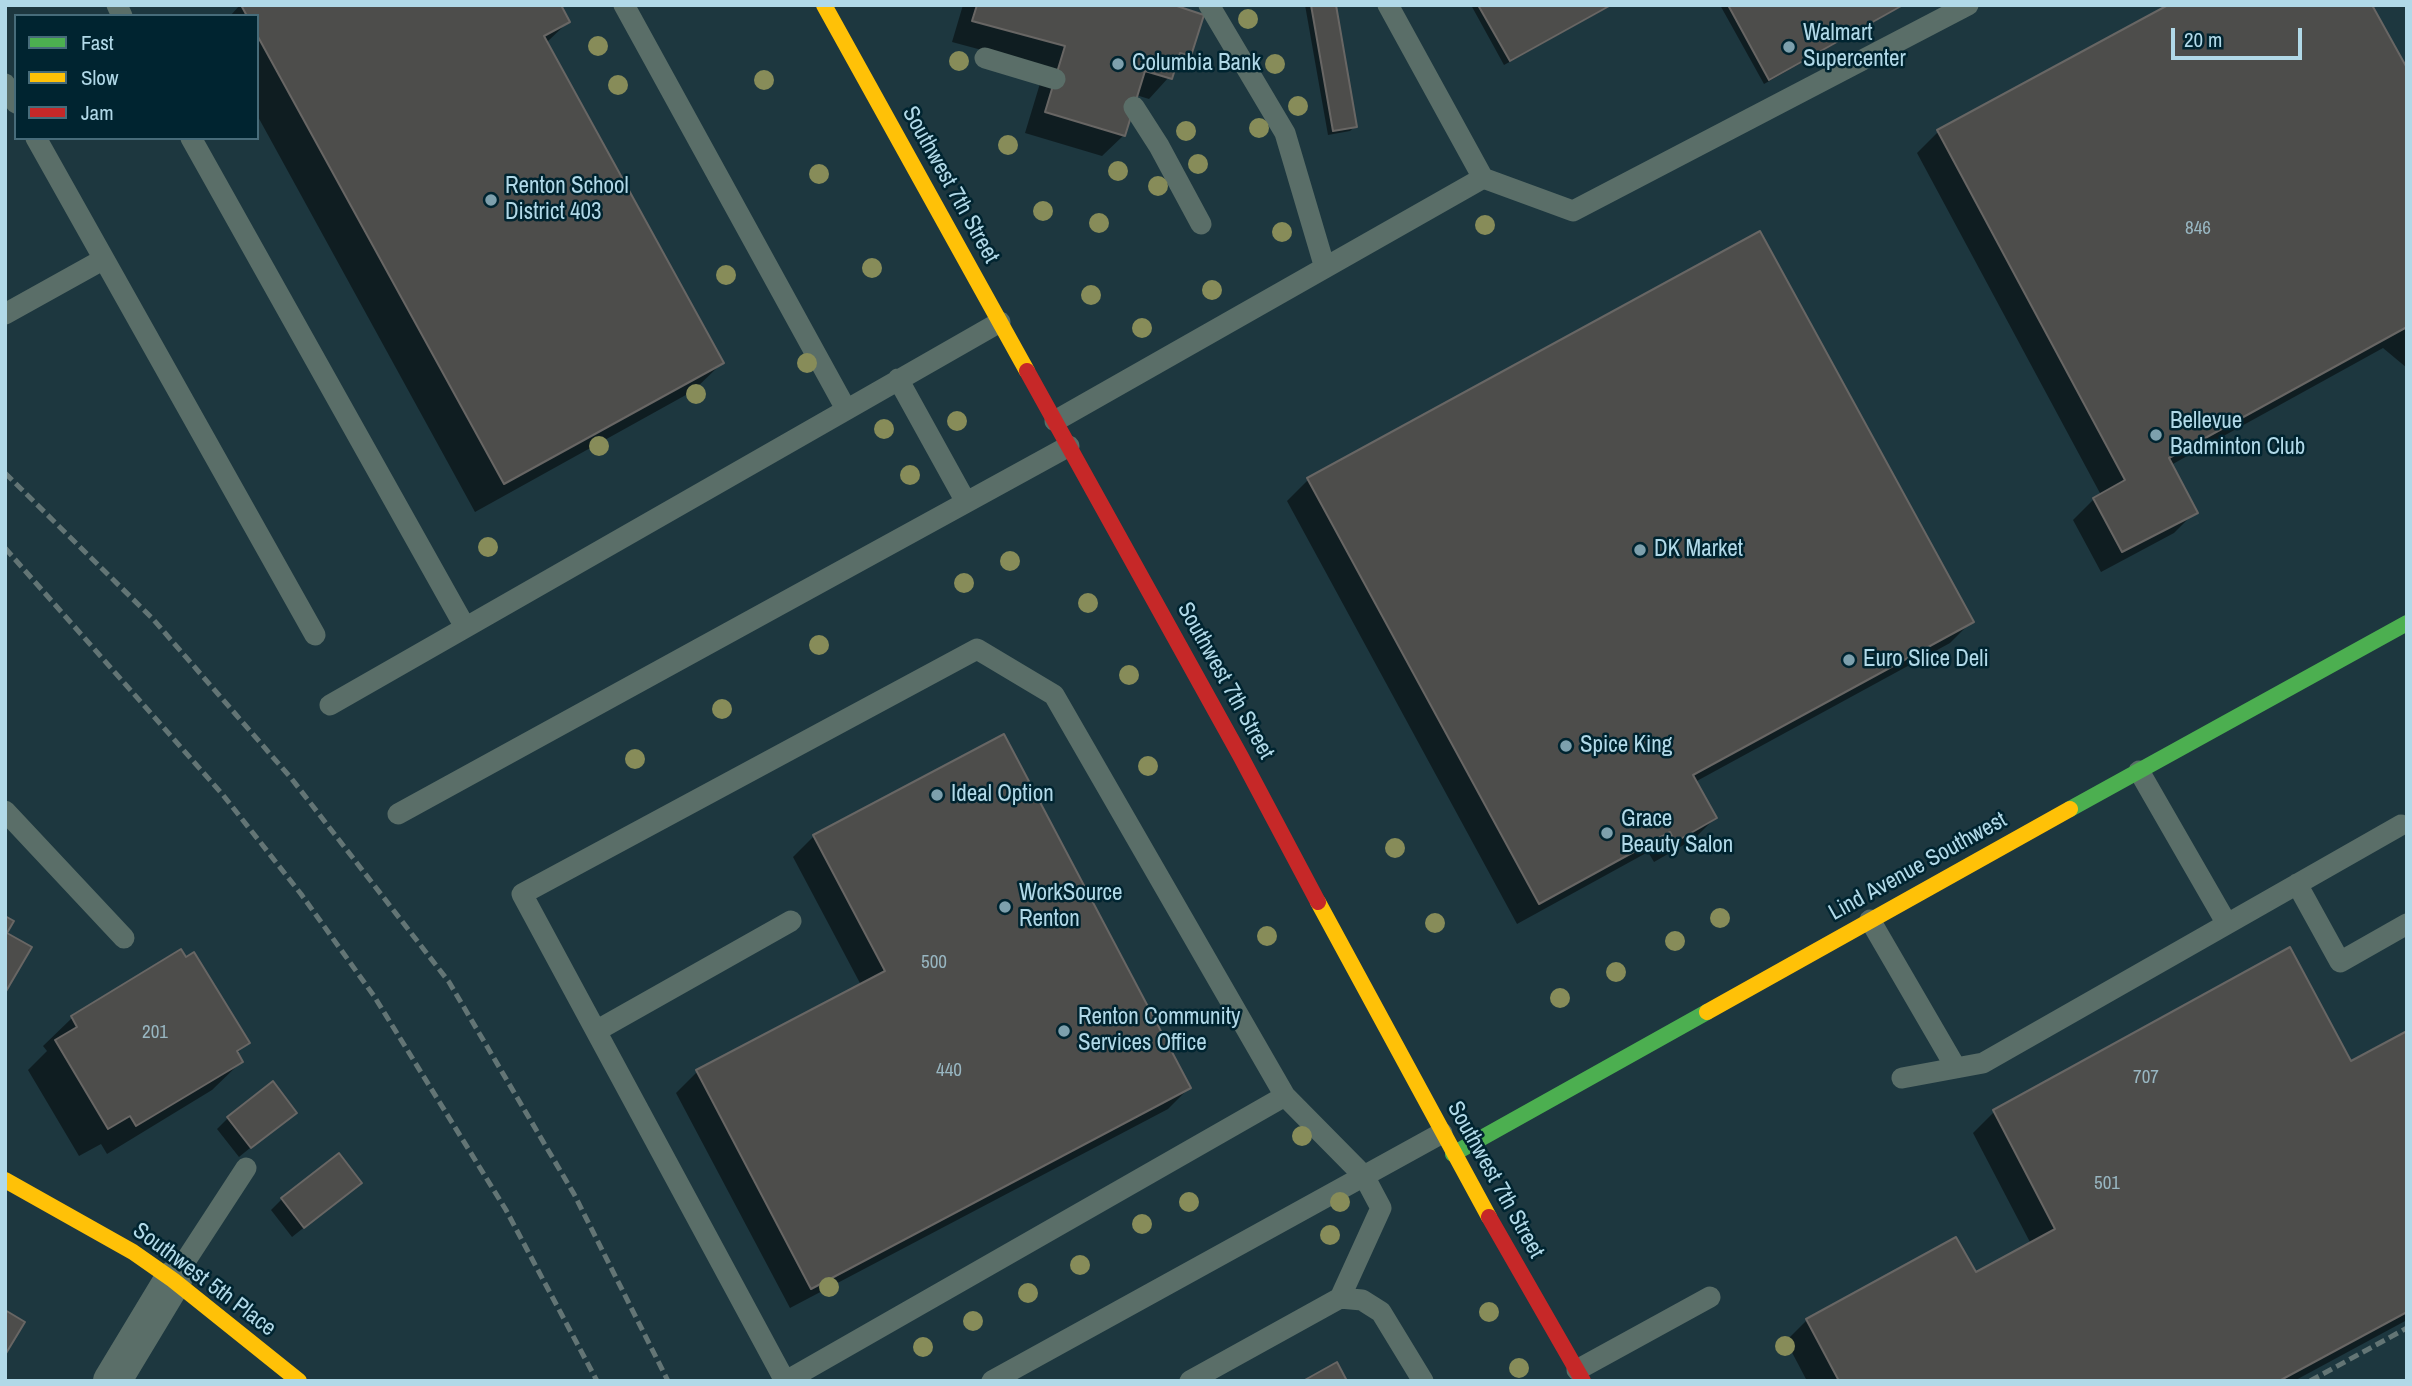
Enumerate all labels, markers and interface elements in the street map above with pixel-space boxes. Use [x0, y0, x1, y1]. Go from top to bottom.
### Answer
legend [14, 14, 259, 140]
scale bar [2174, 14, 2305, 58]
place label: Walmart Supercenter [1803, 20, 1906, 74]
text: 20 m [2184, 25, 2222, 54]
text: Fast [81, 28, 114, 57]
marker: Walmart Supercenter [1781, 39, 1797, 55]
place label: Columbia Bank [1132, 50, 1261, 78]
marker: Columbia Bank [1110, 56, 1126, 72]
text: Slow [81, 63, 118, 92]
text: Jam [81, 98, 114, 127]
street label: Southwest 7th Street [895, 102, 1005, 268]
place label: Renton School District 403 [505, 173, 629, 227]
marker: Renton School District 403 [483, 192, 499, 208]
house number: 846 [2185, 218, 2211, 240]
place label: Bellevue Badminton Club [2170, 408, 2305, 462]
marker: Bellevue Badminton Club [2148, 427, 2164, 443]
place label: DK Market [1654, 536, 1743, 564]
marker: DK Market [1632, 542, 1648, 558]
street label: Southwest 7th Street [1170, 598, 1280, 764]
place label: Euro Slice Deli [1863, 646, 1989, 674]
marker: Euro Slice Deli [1841, 652, 1857, 668]
place label: Spice King [1580, 732, 1672, 760]
marker: Spice King [1558, 738, 1574, 754]
place label: Ideal Option [951, 781, 1054, 809]
marker: Ideal Option [929, 787, 945, 803]
place label: Grace Beauty Salon [1621, 806, 1733, 860]
street label: Lind Avenue Southwest [1824, 807, 2012, 927]
marker: Grace Beauty Salon [1599, 825, 1615, 841]
place label: WorkSource Renton [1019, 880, 1122, 934]
marker: WorkSource Renton [997, 899, 1013, 915]
house number: 500 [921, 952, 947, 974]
place label: Renton Community Services Office [1078, 1004, 1240, 1058]
house number: 201 [142, 1022, 168, 1044]
marker: Renton Community Services Office [1056, 1023, 1072, 1039]
house number: 440 [936, 1060, 962, 1082]
house number: 707 [2133, 1067, 2159, 1089]
street label: Southwest 7th Street [1440, 1097, 1550, 1263]
house number: 501 [2094, 1173, 2120, 1195]
street label: Southwest 5th Place [127, 1217, 281, 1343]

